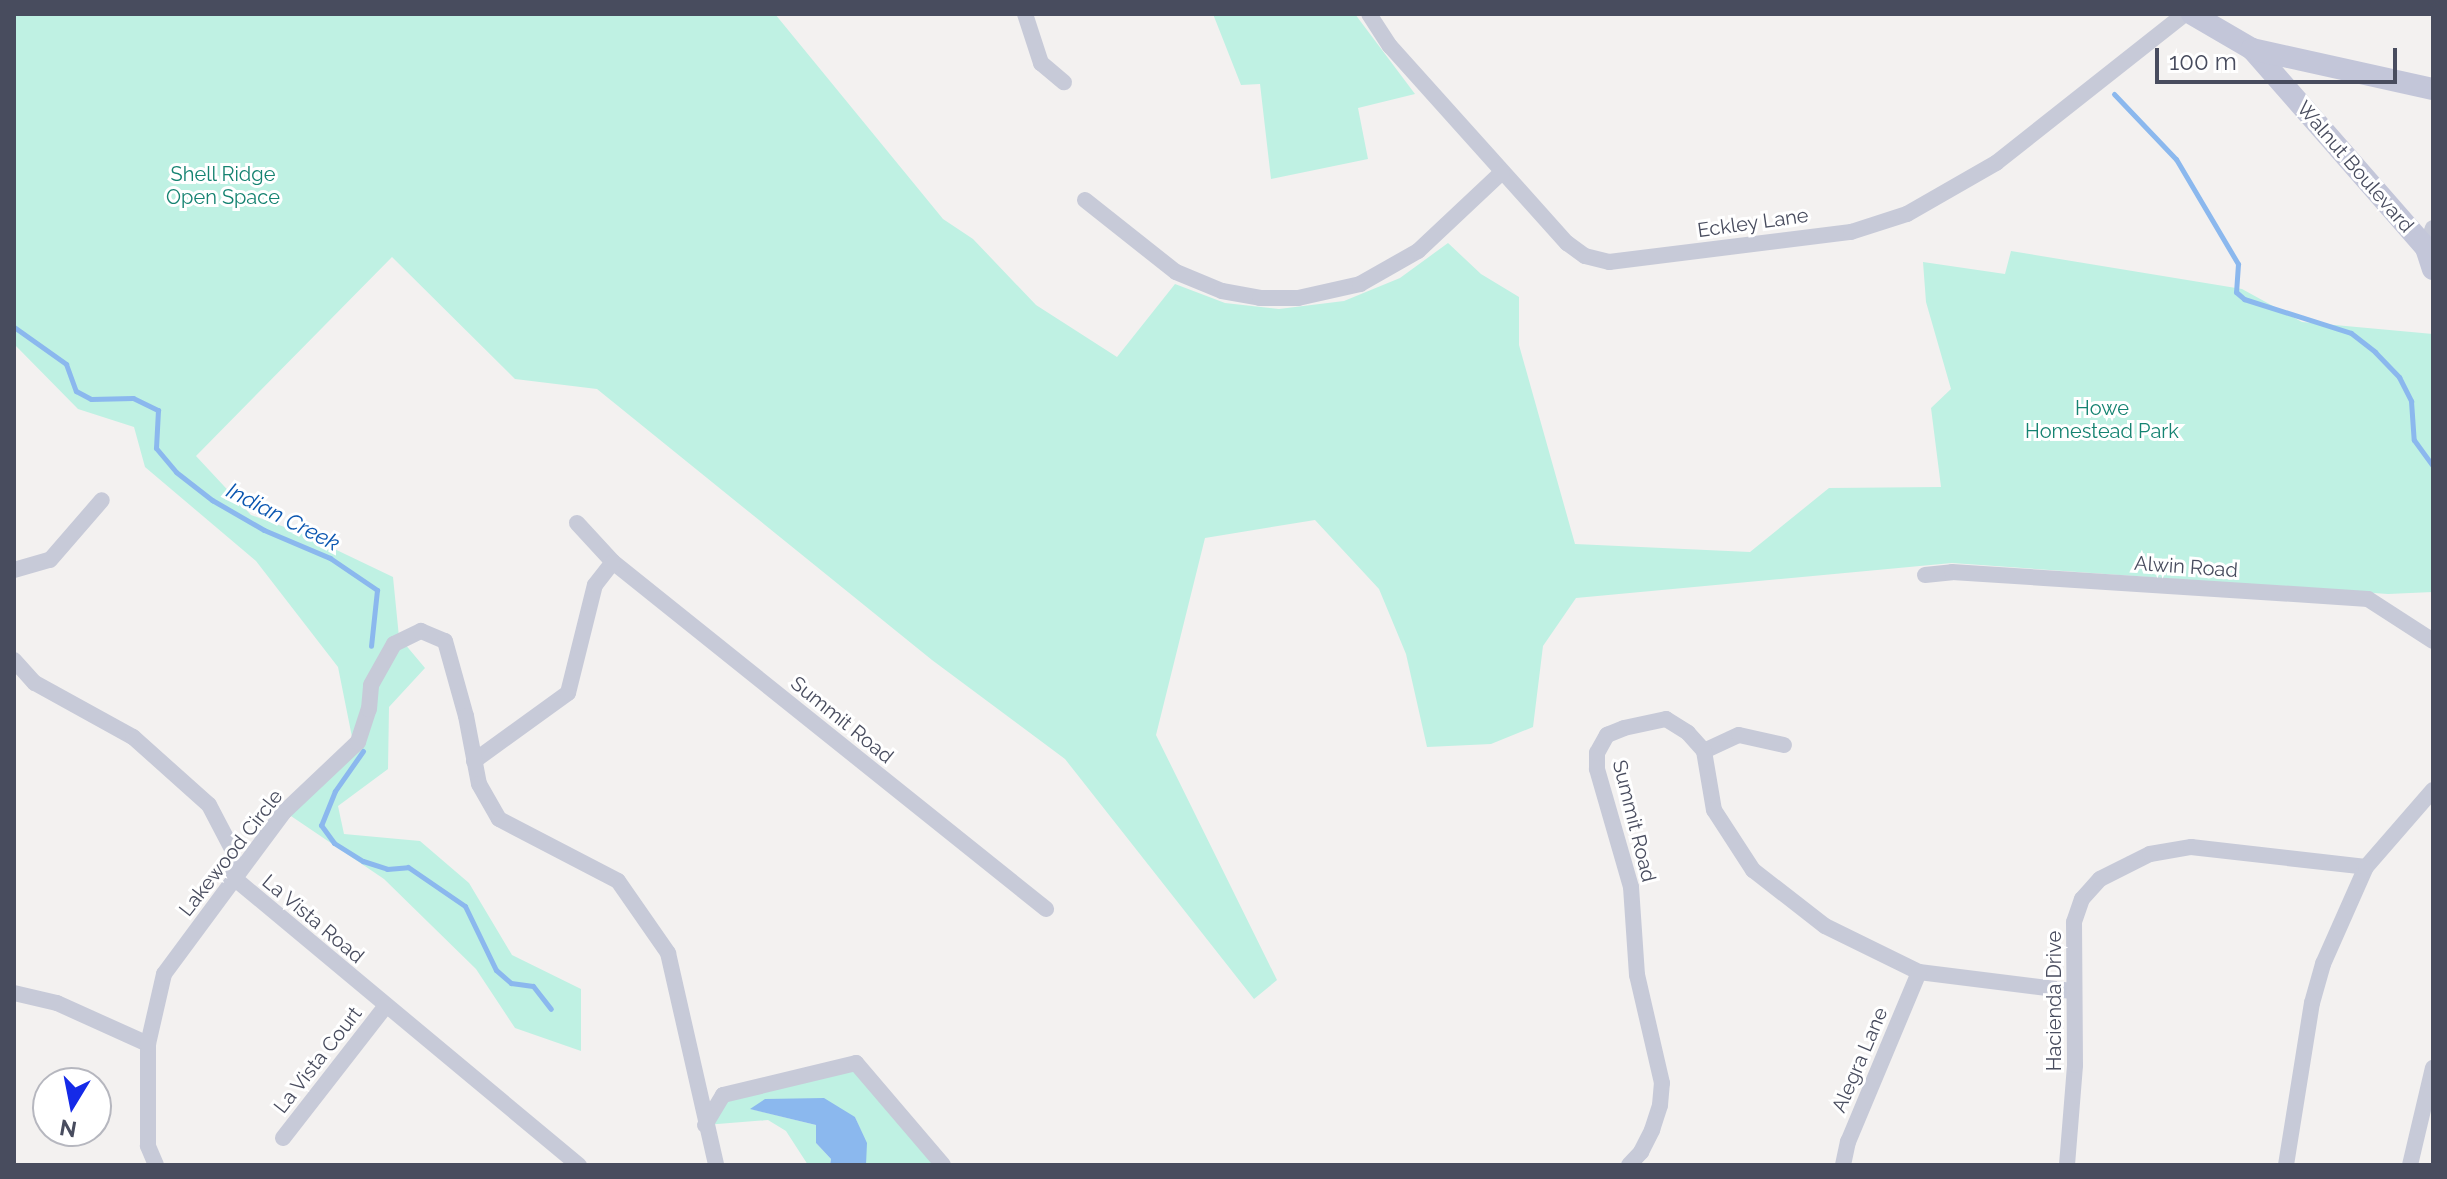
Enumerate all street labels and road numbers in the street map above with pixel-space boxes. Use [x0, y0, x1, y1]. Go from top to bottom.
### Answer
street label: Walnut Boulevard [2291, 96, 2419, 238]
street label: Eckley Lane [1696, 203, 1810, 243]
street label: Alwin Road [2133, 551, 2239, 583]
street label: Summit Road [786, 671, 898, 769]
street label: Summit Road [1607, 757, 1661, 885]
street label: Lakewood Circle [174, 785, 288, 921]
street label: La Vista Road [257, 869, 369, 969]
street label: Hacienda Drive [2042, 931, 2066, 1071]
street label: La Vista Court [269, 1002, 367, 1118]
street label: Alegra Lane [1827, 1004, 1893, 1116]

